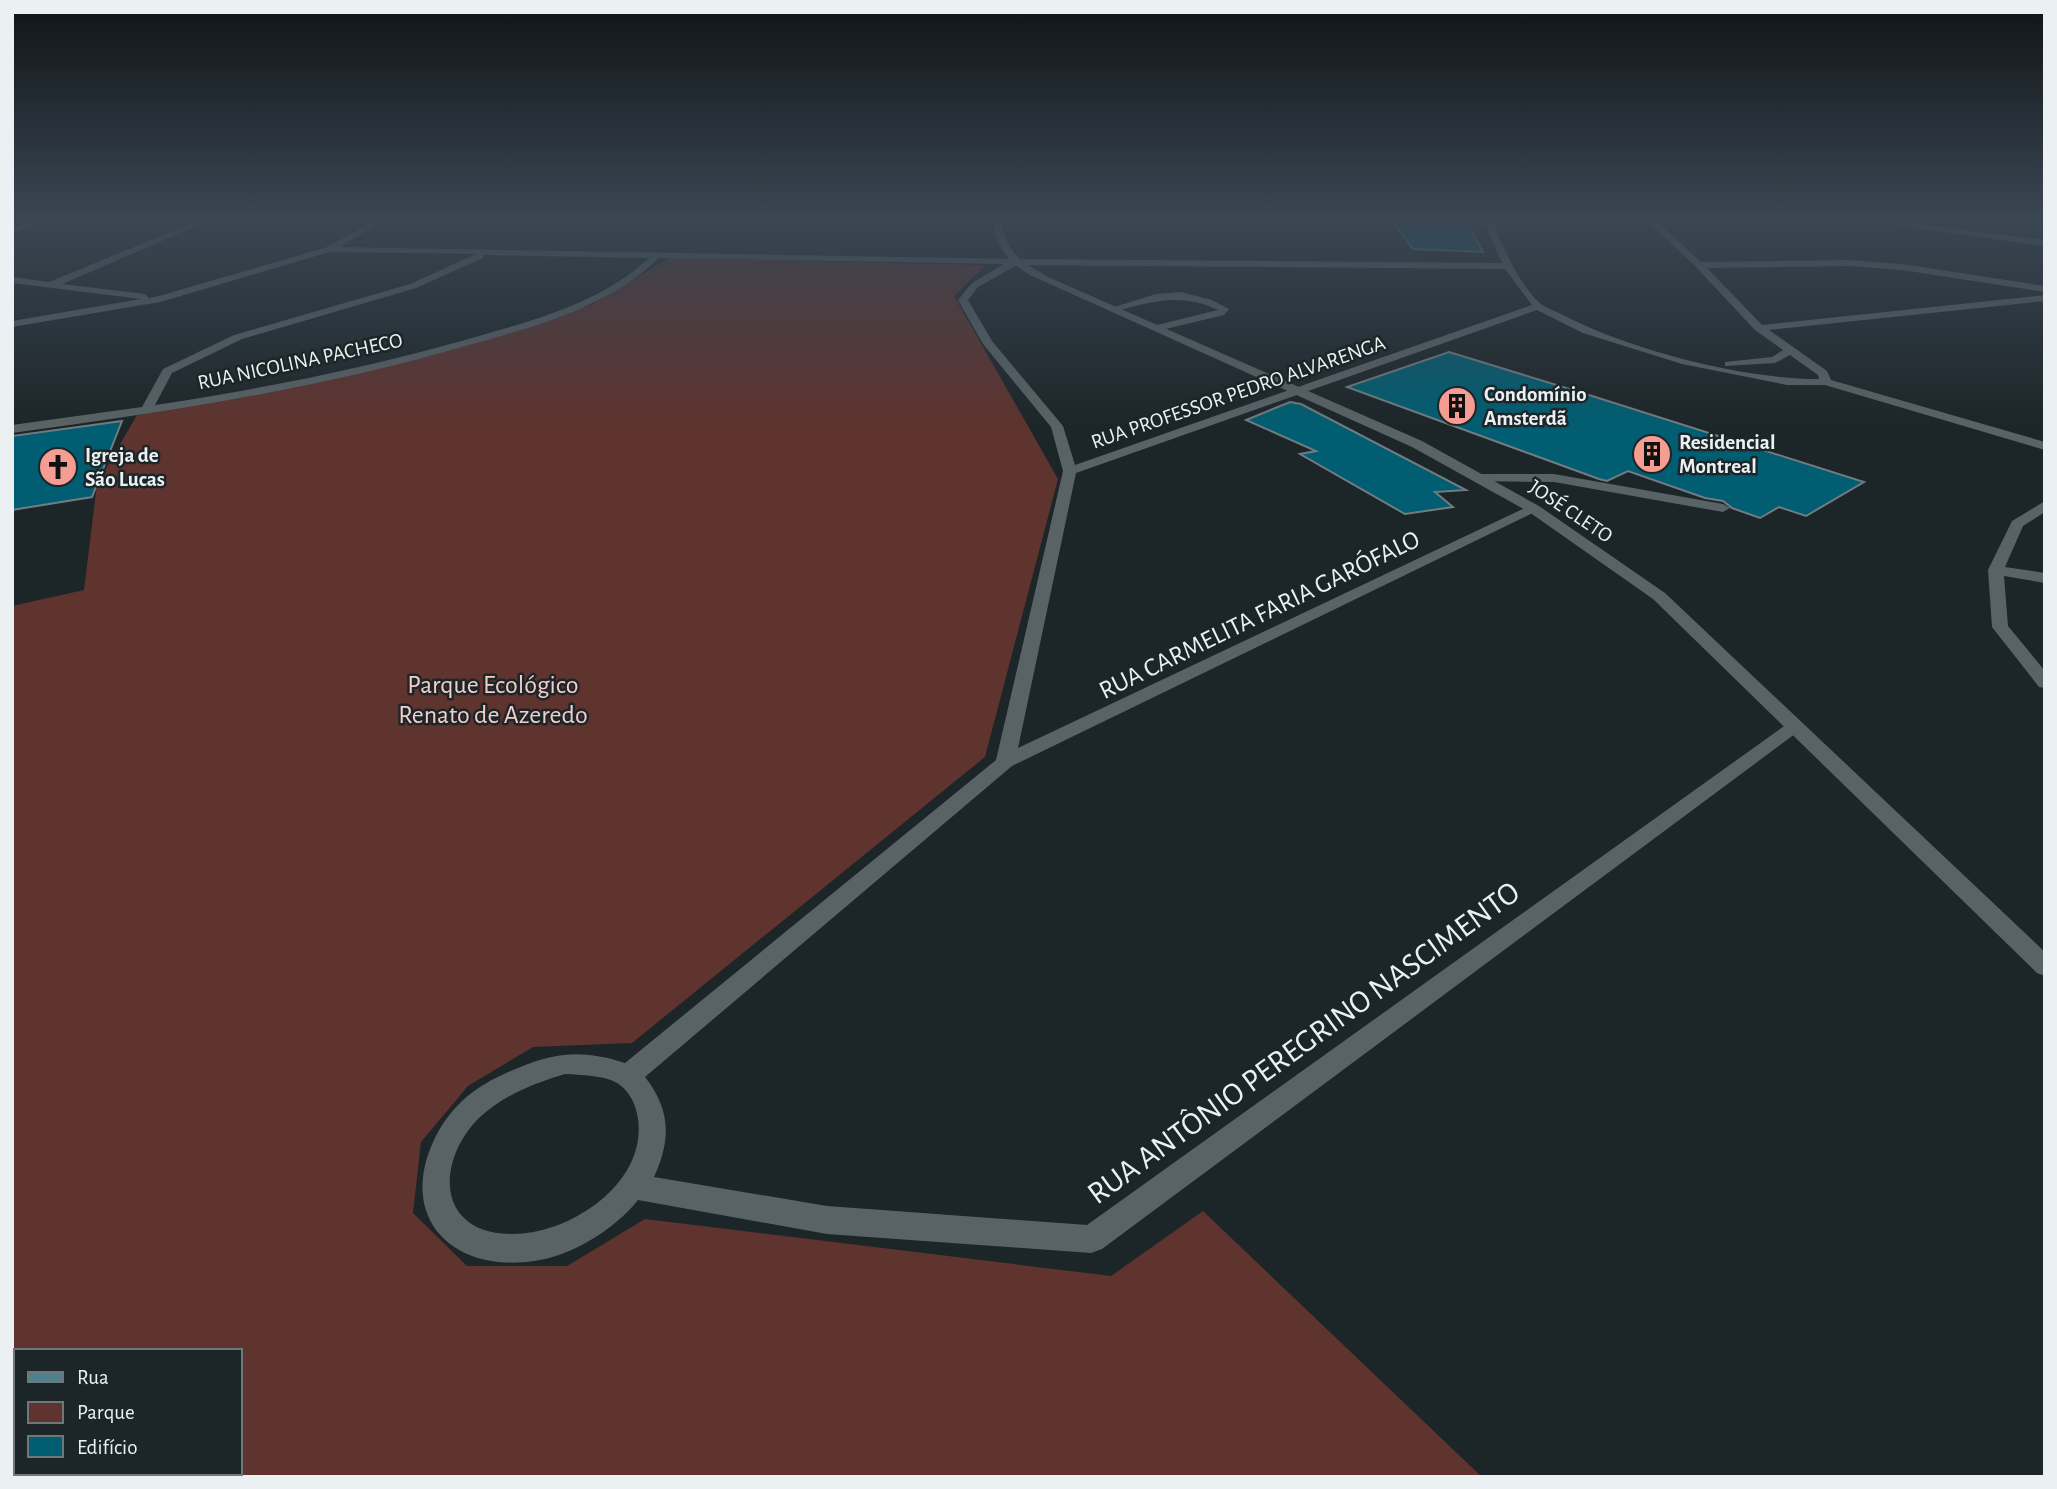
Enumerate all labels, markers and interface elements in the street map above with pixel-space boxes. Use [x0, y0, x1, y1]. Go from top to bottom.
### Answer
street label: RUA NICOLINA PACHECO [196, 330, 404, 393]
street label: RUA PROFESSOR PEDRO ALVARENGA [1088, 332, 1388, 453]
place label: Condomínio Amsterdã [1484, 384, 1587, 429]
building icon: Condomínio Amsterdã [1436, 385, 1478, 427]
place label: Residencial Montreal [1679, 432, 1775, 477]
building icon: Residencial Montreal [1631, 433, 1673, 475]
place label: Igreja de São Lucas [85, 445, 165, 490]
church icon: Igreja de São Lucas [37, 446, 79, 488]
street label: JOSÉ CLETO [1525, 474, 1617, 547]
street label: RUA CARMELITA FARIA GARÓFALO [1094, 524, 1424, 704]
park label: Parque Ecológico Renato de Azeredo [398, 672, 588, 728]
street label: RUA ANTÔNIO PEREGRINO NASCIMENTO [1081, 874, 1525, 1210]
legend [14, 1349, 242, 1475]
text: Rua [77, 1367, 109, 1388]
text: Parque [77, 1402, 135, 1423]
text: Edifício [77, 1437, 137, 1458]

